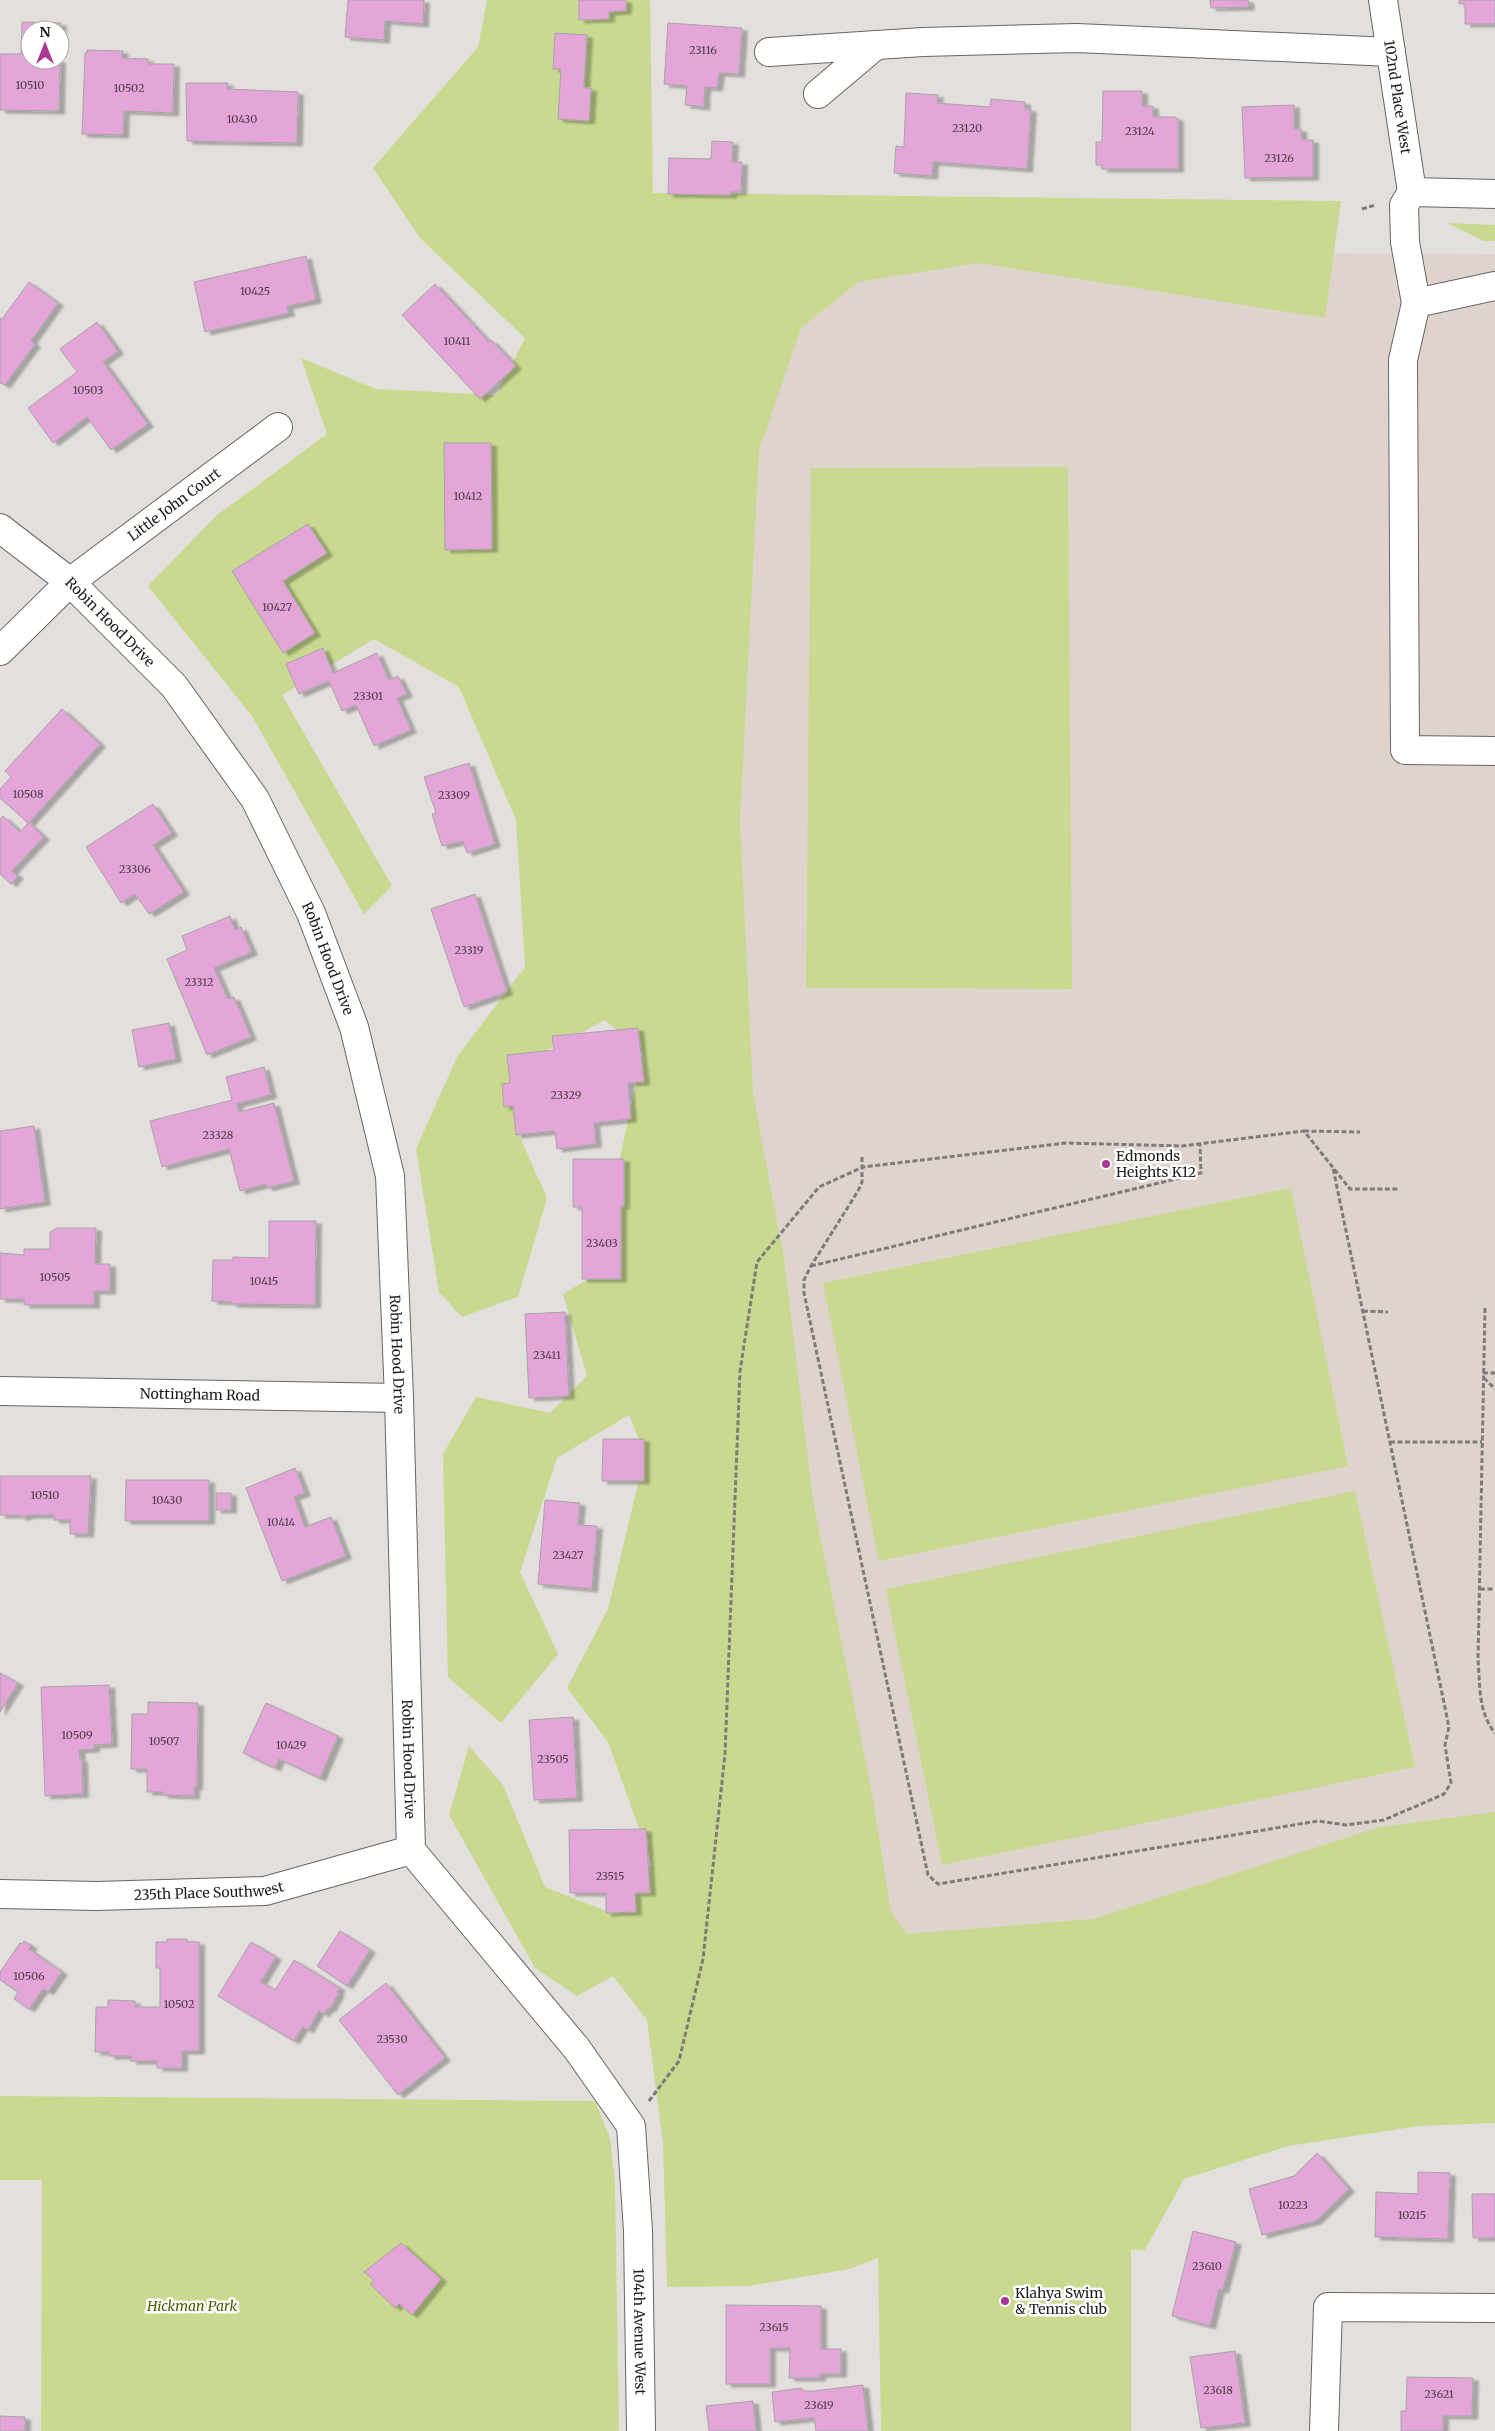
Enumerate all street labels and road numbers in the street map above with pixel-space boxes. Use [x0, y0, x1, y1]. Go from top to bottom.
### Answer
street label: 102nd Place West [1380, 39, 1415, 156]
street label: Little John Court [124, 464, 224, 545]
street label: Robin Hood Drive [61, 573, 159, 671]
street label: Robin Hood Drive [298, 899, 358, 1017]
street label: Robin Hood Drive [386, 1294, 408, 1414]
street label: Nottingham Road [140, 1384, 261, 1405]
street label: Robin Hood Drive [398, 1699, 419, 1819]
street label: 235th Place Southwest [134, 1877, 286, 1904]
street label: 104th Avenue West [630, 2268, 649, 2396]

